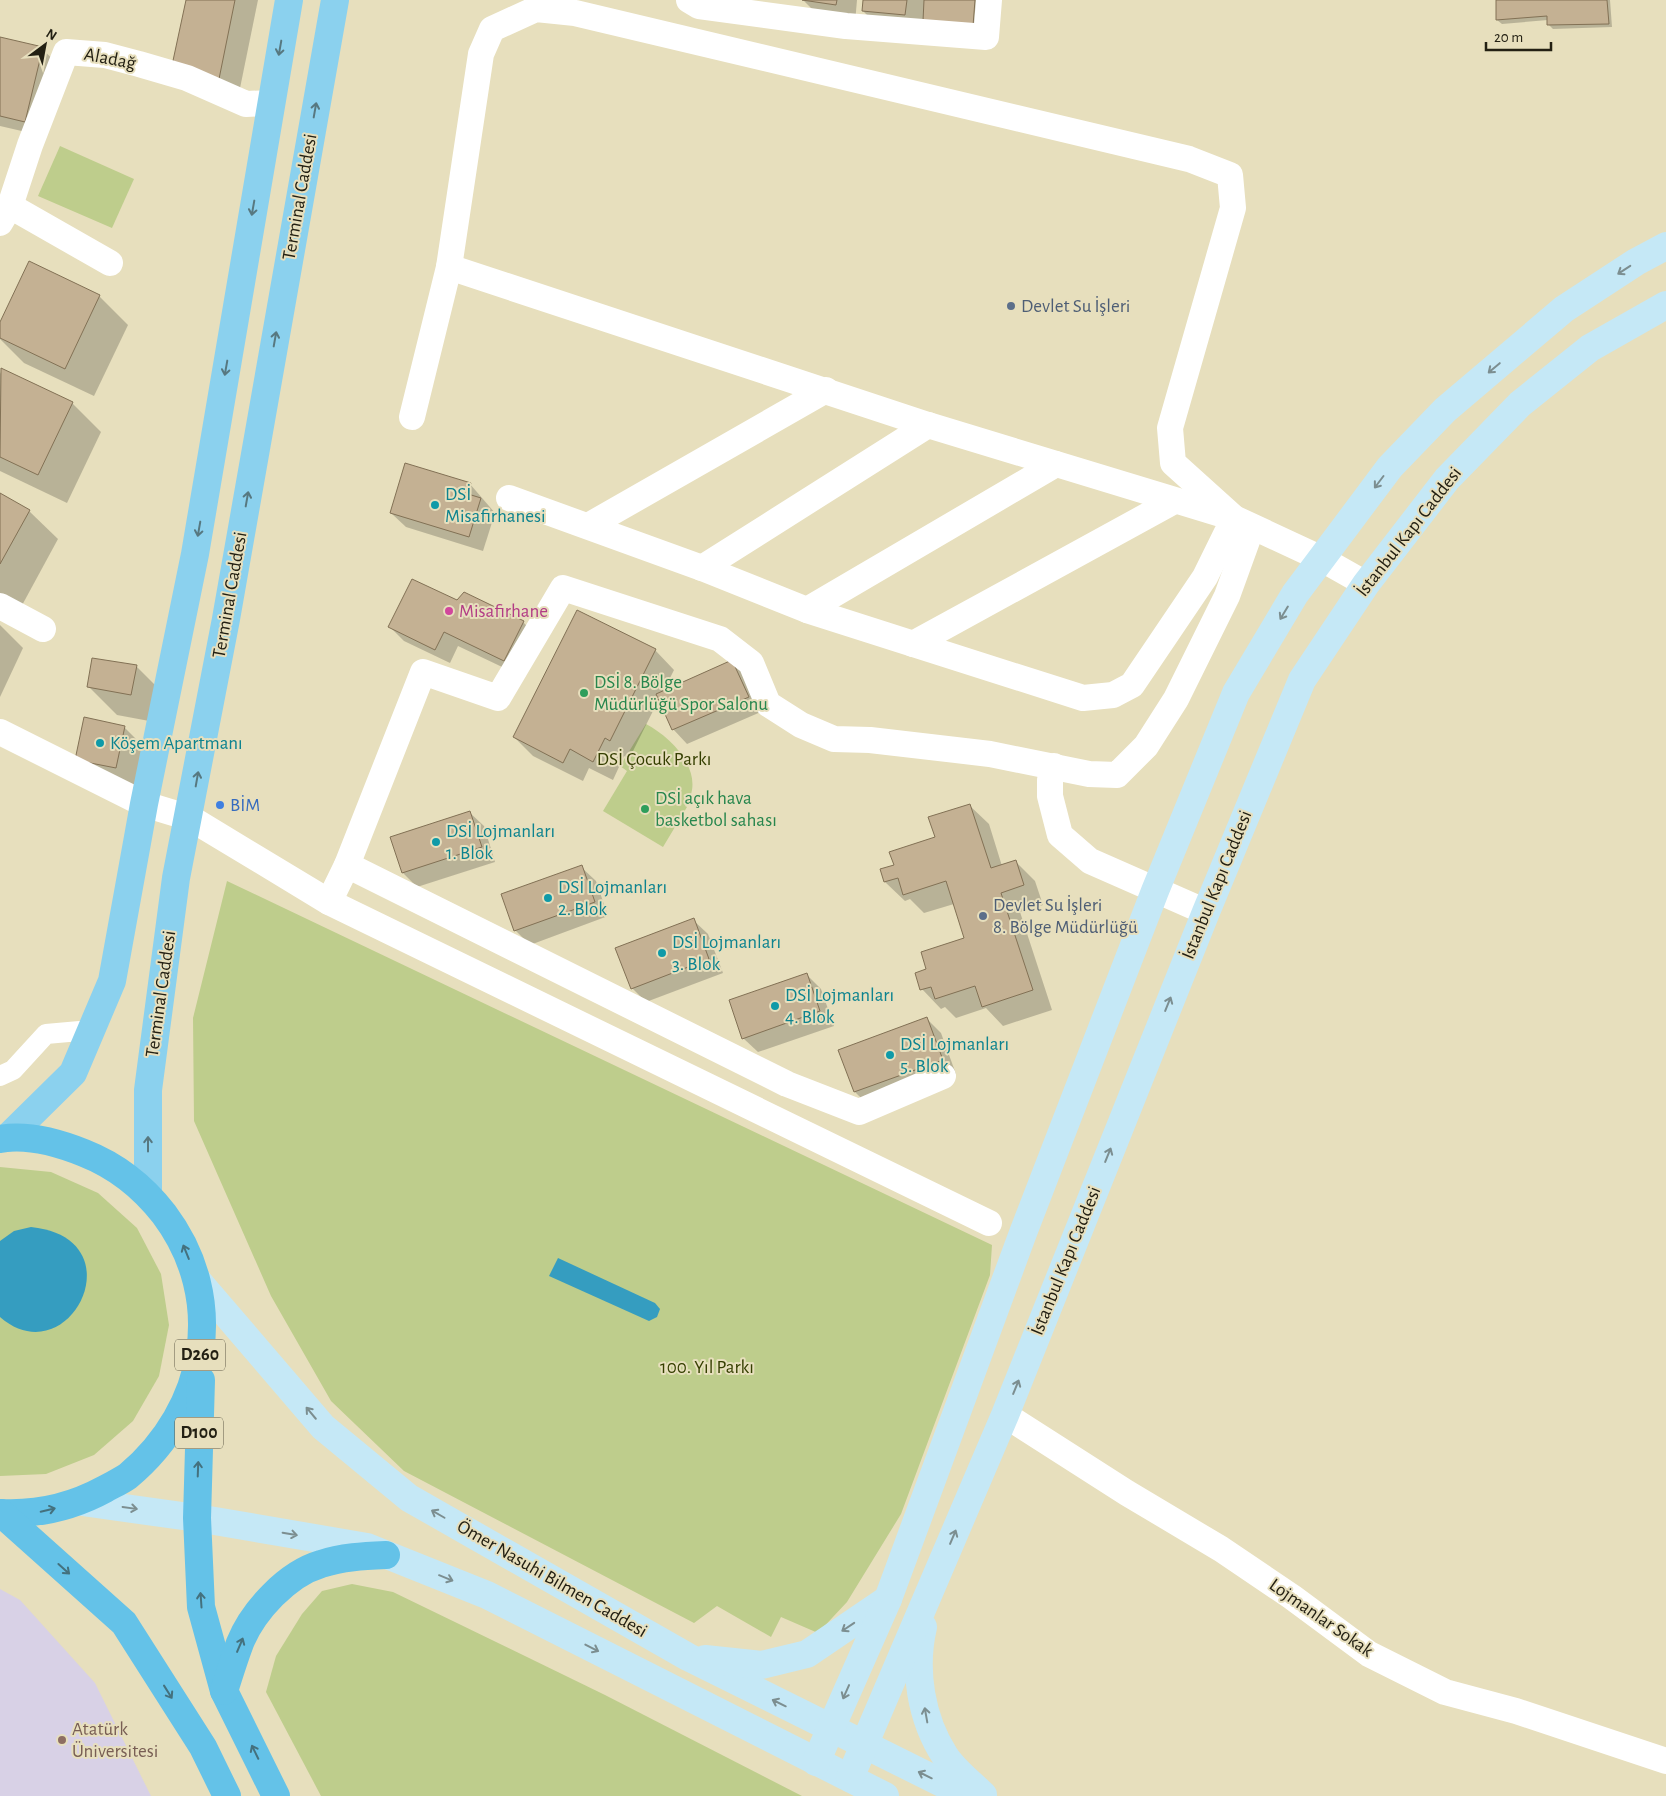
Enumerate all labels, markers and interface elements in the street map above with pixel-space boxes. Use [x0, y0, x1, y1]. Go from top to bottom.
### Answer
north arrow [20, 20, 70, 70]
scale bar [1486, 20, 1551, 52]
text: N [44, 26, 59, 43]
text: 20 m [1494, 30, 1523, 45]
one-way arrow [275, 40, 285, 56]
street label: Aladağ [83, 45, 138, 73]
one-way arrow [311, 102, 321, 118]
street label: Terminal Caddesi [280, 132, 320, 262]
one-way arrow [248, 200, 258, 216]
one-way arrow [1617, 265, 1631, 275]
place label: Devlet Su İşleri [1021, 296, 1130, 316]
marker: Devlet Su İşleri [1005, 300, 1017, 312]
one-way arrow [271, 331, 280, 347]
one-way arrow [220, 360, 230, 376]
one-way arrow [1488, 362, 1501, 374]
street label: İstanbul Kapı Caddesi [1352, 463, 1465, 600]
one-way arrow [1373, 475, 1384, 488]
place label: DSİ Misafirhanesi [445, 484, 546, 526]
one-way arrow [242, 491, 252, 507]
marker: DSİ Misafirhanesi [429, 499, 441, 511]
one-way arrow [193, 520, 203, 536]
street label: Terminal Caddesi [210, 530, 250, 660]
place label: Misafirhane [459, 602, 548, 621]
marker: Misafirhane [443, 605, 455, 617]
one-way arrow [1278, 606, 1288, 620]
place label: DSİ 8. Bölge Müdürlüğü Spor Salonu [594, 672, 768, 714]
marker: DSİ 8. Bölge Müdürlüğü Spor Salonu [578, 687, 590, 699]
place label: Köşem Apartmanı [110, 734, 243, 753]
marker: Köşem Apartmanı [94, 737, 106, 749]
park label: DSİ Çocuk Parkı [597, 749, 711, 769]
one-way arrow [192, 772, 202, 788]
place label: DSİ açık hava basketbol sahası [655, 788, 777, 830]
place label: BİM [230, 795, 260, 815]
marker: BİM [214, 799, 226, 811]
marker: DSİ açık hava basketbol sahası [639, 803, 651, 815]
street label: İstanbul Kapı Caddesi [1178, 808, 1256, 962]
place label: DSİ Lojmanları 1. Blok [446, 821, 555, 863]
marker: DSİ Lojmanları 1. Blok [430, 836, 442, 848]
place label: DSİ Lojmanları 2. Blok [558, 877, 667, 919]
marker: DSİ Lojmanları 2. Blok [542, 892, 554, 904]
place label: Devlet Su İşleri 8. Bölge Müdürlüğü [993, 895, 1138, 937]
marker: Devlet Su İşleri 8. Bölge Müdürlüğü [977, 910, 989, 922]
street label: Terminal Caddesi [143, 929, 179, 1059]
place label: DSİ Lojmanları 3. Blok [672, 932, 781, 974]
marker: DSİ Lojmanları 3. Blok [656, 947, 668, 959]
place label: DSİ Lojmanları 4. Blok [785, 985, 894, 1027]
one-way arrow [1164, 997, 1174, 1012]
marker: DSİ Lojmanları 4. Blok [769, 1000, 781, 1012]
place label: DSİ Lojmanları 5. Blok [900, 1034, 1009, 1076]
marker: DSİ Lojmanları 5. Blok [884, 1049, 896, 1061]
one-way arrow [143, 1137, 153, 1153]
one-way arrow [1104, 1147, 1113, 1163]
street label: İstanbul Kapı Caddesi [1027, 1184, 1105, 1338]
one-way arrow [181, 1245, 190, 1260]
road number: D260 [175, 1340, 225, 1370]
park label: 100. Yıl Parkı [660, 1358, 754, 1377]
one-way arrow [1012, 1380, 1021, 1395]
one-way arrow [305, 1407, 317, 1420]
road number: D100 [175, 1418, 223, 1449]
one-way arrow [193, 1461, 203, 1478]
one-way arrow [121, 1504, 137, 1514]
one-way arrow [40, 1505, 56, 1514]
one-way arrow [430, 1509, 445, 1519]
street label: Ömer Nasuhi Bilmen Caddesi [454, 1516, 651, 1641]
one-way arrow [282, 1529, 298, 1539]
one-way arrow [948, 1530, 958, 1545]
one-way arrow [57, 1563, 70, 1575]
one-way arrow [438, 1575, 453, 1584]
street label: Lojmanlar Sokak [1266, 1575, 1377, 1661]
one-way arrow [196, 1592, 206, 1608]
one-way arrow [841, 1622, 855, 1632]
one-way arrow [236, 1638, 246, 1653]
one-way arrow [584, 1644, 599, 1653]
one-way arrow [163, 1684, 173, 1698]
one-way arrow [841, 1684, 851, 1699]
one-way arrow [772, 1698, 787, 1707]
one-way arrow [920, 1708, 930, 1724]
place label: Atatürk Üniversitesi [72, 1720, 158, 1761]
marker: Atatürk Üniversitesi [56, 1734, 68, 1746]
one-way arrow [249, 1745, 259, 1760]
one-way arrow [917, 1769, 932, 1779]

